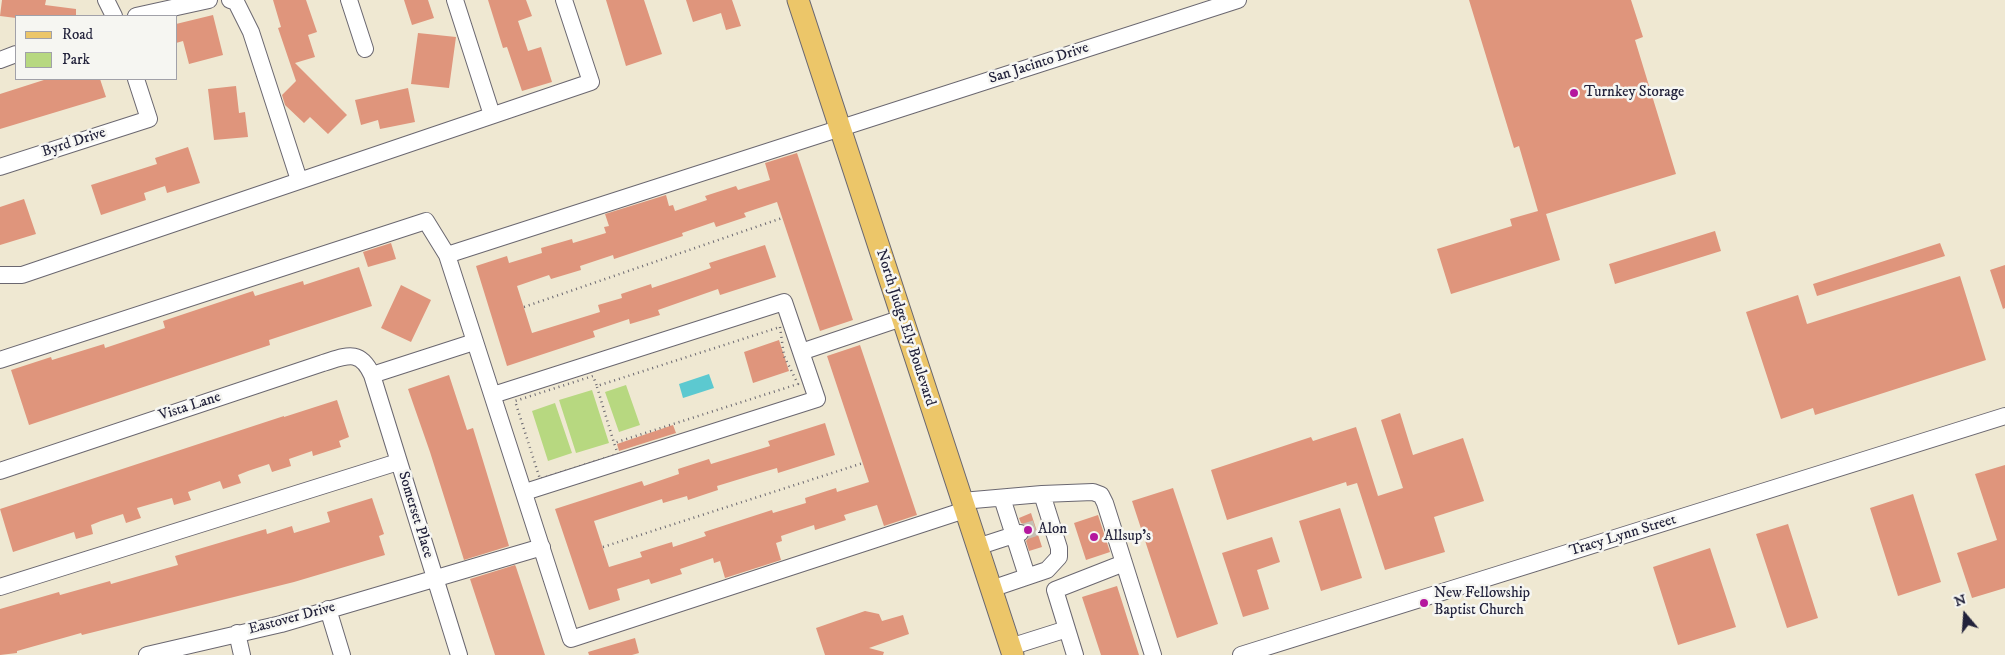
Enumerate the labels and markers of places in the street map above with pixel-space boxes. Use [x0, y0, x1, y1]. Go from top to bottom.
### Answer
place label: Turnkey Storage [1584, 84, 1684, 102]
marker: Turnkey Storage [1568, 87, 1580, 99]
place label: Alon [1038, 521, 1067, 539]
marker: Alon [1022, 524, 1034, 536]
place label: Allsup's [1104, 528, 1151, 546]
marker: Allsup's [1088, 531, 1100, 543]
place label: New Fellowship Baptist Church [1434, 585, 1530, 620]
marker: New Fellowship Baptist Church [1418, 597, 1430, 609]

